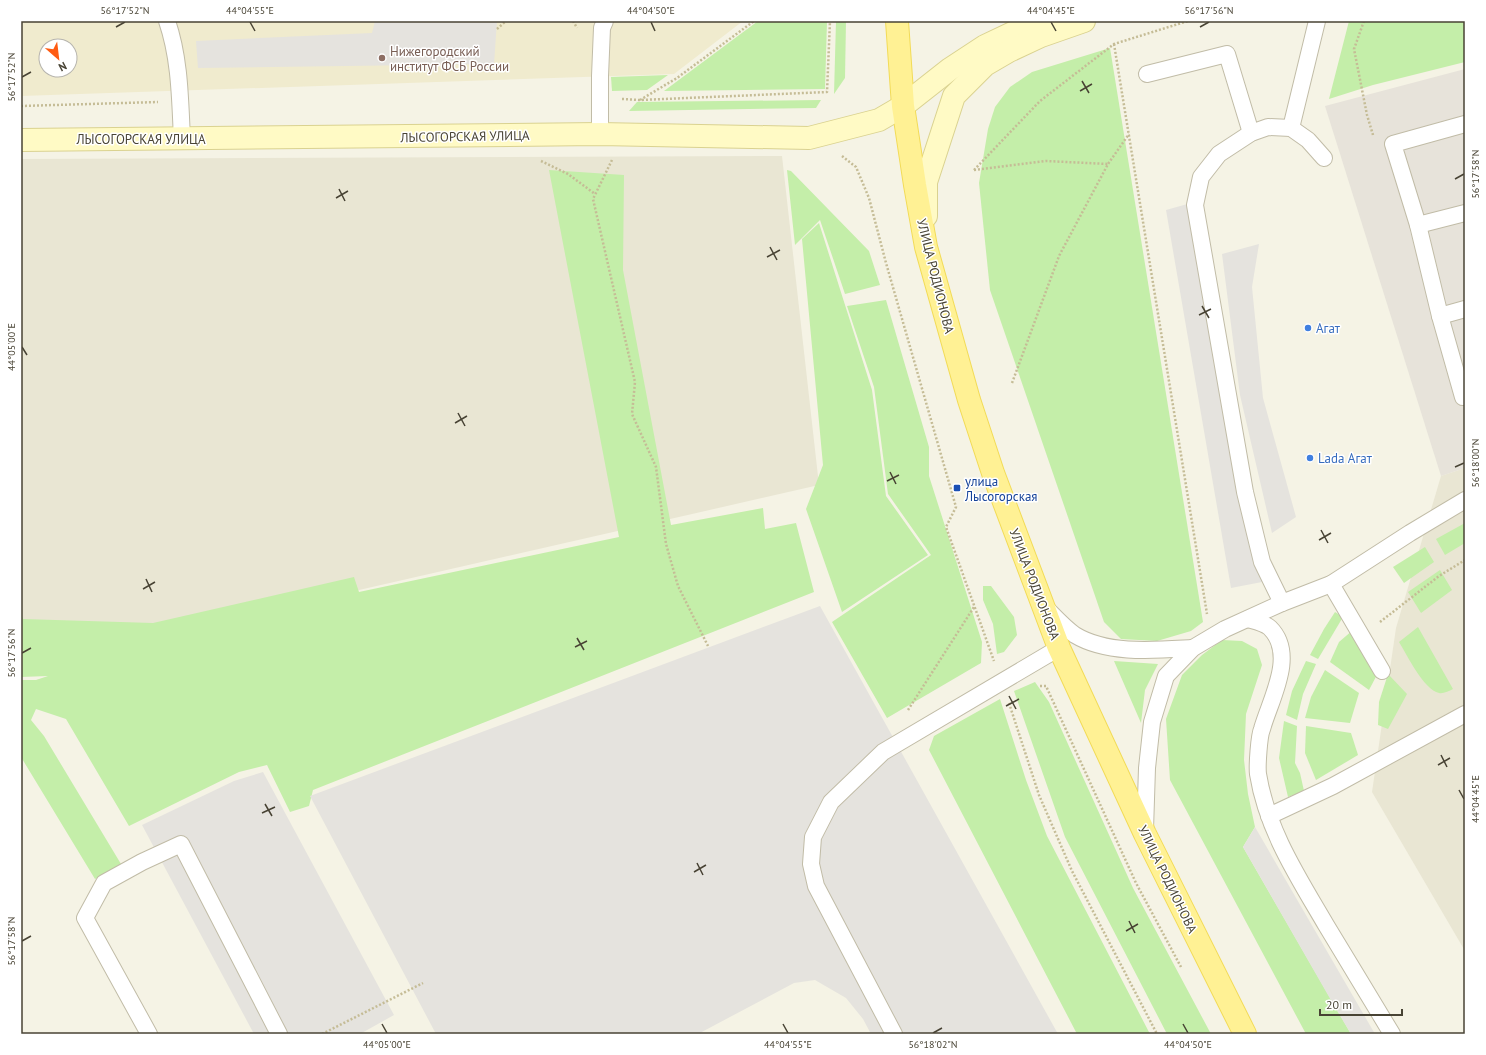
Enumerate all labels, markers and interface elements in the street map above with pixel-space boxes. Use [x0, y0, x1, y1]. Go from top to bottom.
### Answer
text: 56°17'52"N [100, 4, 150, 17]
text: 44°04'55"E [226, 4, 274, 17]
text: 44°04'50"E [627, 4, 675, 17]
text: 44°04'45"E [1027, 4, 1075, 17]
text: 56°17'56"N [1184, 4, 1234, 17]
north arrow [38, 38, 78, 78]
place label: Нижегородский институт ФСБ России [390, 43, 509, 75]
text: 56°17'52"N [5, 52, 18, 102]
marker: Нижегородский институт ФСБ России [377, 53, 387, 63]
text: N [56, 59, 69, 75]
street label: ЛЫСОГОРСКАЯ УЛИЦА [399, 127, 530, 146]
street label: ЛЫСОГОРСКАЯ УЛИЦА [75, 131, 206, 148]
text: 56°17'58"N [1469, 149, 1482, 199]
street label: УЛИЦА РОДИОНОВА [913, 217, 958, 336]
place label: Агат [1316, 320, 1341, 337]
text: 44°05'00"E [5, 323, 18, 371]
marker: Агат [1303, 323, 1313, 333]
text: 56°18'00"N [1469, 438, 1482, 488]
place label: Lada Агат [1318, 450, 1373, 467]
marker: Lada Агат [1305, 453, 1315, 463]
place label: улица Лысогорская [964, 473, 1038, 505]
marker: улица Лысогорская [952, 483, 962, 493]
street label: УЛИЦА РОДИОНОВА [1005, 526, 1064, 643]
text: 56°17'56"N [5, 628, 18, 678]
text: 44°04'45"E [1469, 775, 1482, 823]
street label: УЛИЦА РОДИОНОВА [1134, 822, 1201, 936]
text: 56°17'58"N [5, 916, 18, 966]
scale bar [1320, 991, 1402, 1017]
text: 20 m [1326, 997, 1352, 1012]
text: 44°05'00"E [363, 1038, 411, 1051]
text: 44°04'55"E [764, 1038, 812, 1051]
text: 56°18'02"N [908, 1038, 958, 1051]
text: 44°04'50"E [1164, 1038, 1212, 1051]

